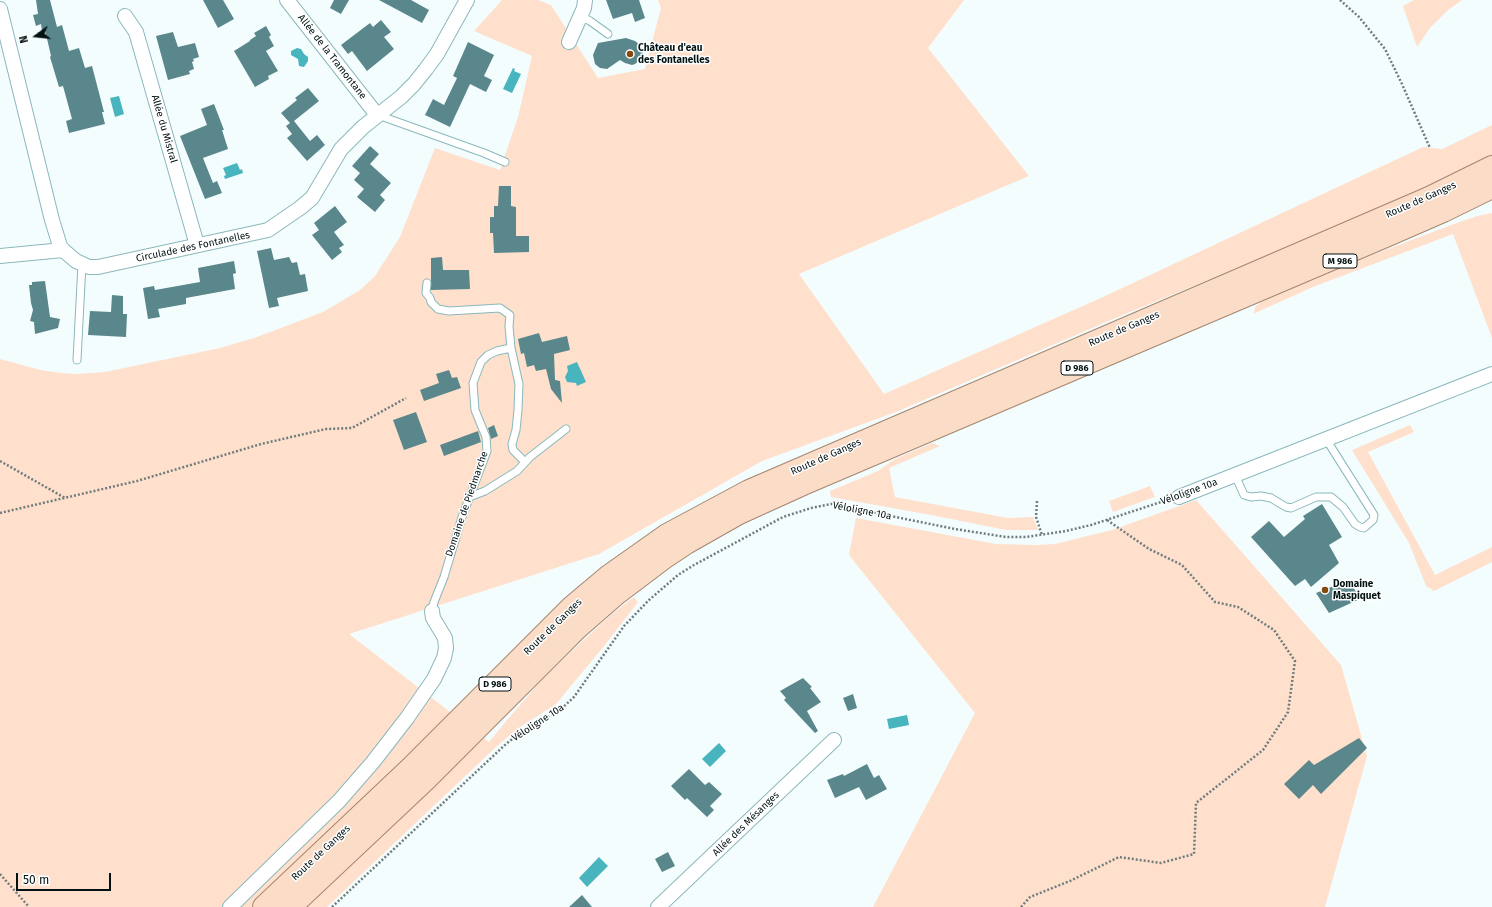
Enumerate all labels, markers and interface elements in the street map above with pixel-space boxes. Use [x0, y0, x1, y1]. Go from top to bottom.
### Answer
street label: Allée de la Tramontane [295, 12, 369, 102]
north arrow [16, 16, 56, 56]
text: N [17, 34, 31, 44]
place label: Château d'eau des Fontanelles [638, 42, 710, 66]
marker: Château d'eau des Fontanelles [625, 49, 635, 59]
street label: Allée du Mistral [149, 94, 179, 164]
street label: Route de Ganges [1384, 179, 1458, 221]
street label: Circulade des Fontanelles [135, 229, 251, 265]
road number: M 986 [1323, 254, 1357, 268]
street label: Route de Ganges [1087, 309, 1161, 349]
road number: D 986 [1061, 361, 1093, 375]
street label: Route de Ganges [789, 436, 863, 478]
street label: Domaine de Piedmarche [443, 450, 491, 558]
street label: Véloligne 10a [1159, 476, 1219, 508]
street label: Véloligne 10a [832, 499, 892, 523]
place label: Domaine Maspiquet [1333, 578, 1381, 602]
marker: Domaine Maspiquet [1320, 585, 1330, 595]
street label: Route de Ganges [522, 596, 584, 658]
road number: D 986 [479, 677, 511, 691]
street label: Véloligne 10a [510, 702, 566, 744]
street label: Allée des Mésanges [710, 789, 782, 859]
street label: Route de Ganges [289, 823, 353, 883]
scale bar [18, 865, 113, 891]
text: 50 m [23, 873, 49, 887]

